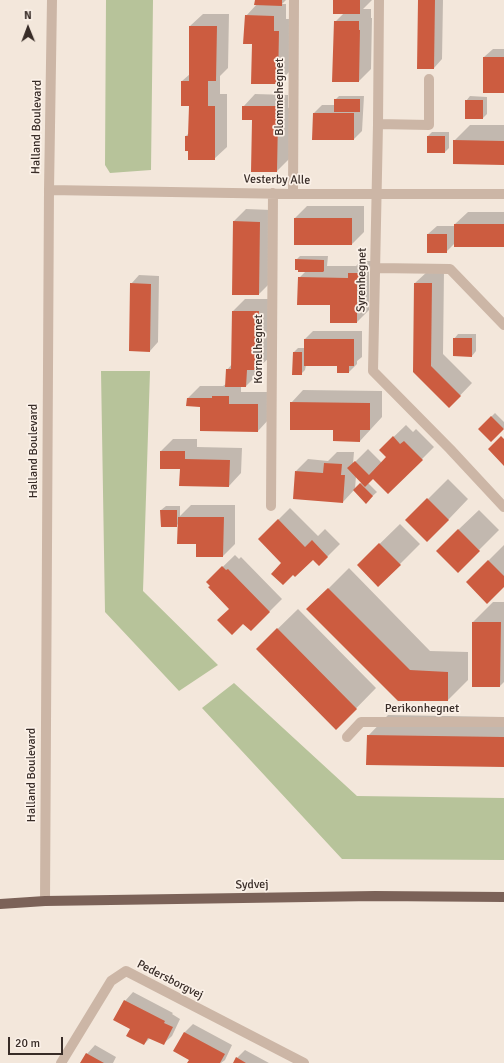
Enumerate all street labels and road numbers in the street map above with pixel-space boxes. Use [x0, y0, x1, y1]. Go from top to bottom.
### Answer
street label: Blommehegnet [273, 58, 287, 136]
street label: Halland Boulevard [29, 80, 45, 174]
street label: Vesterby Alle [244, 172, 310, 188]
street label: Syrenhegnet [354, 248, 370, 312]
street label: Kornelhegnet [252, 314, 266, 384]
street label: Halland Boulevard [27, 404, 41, 498]
street label: Perikonhegnet [385, 702, 459, 716]
street label: Halland Boulevard [25, 728, 39, 822]
street label: Sydvej [235, 878, 269, 892]
street label: Pedersborgvej [134, 957, 206, 1003]

